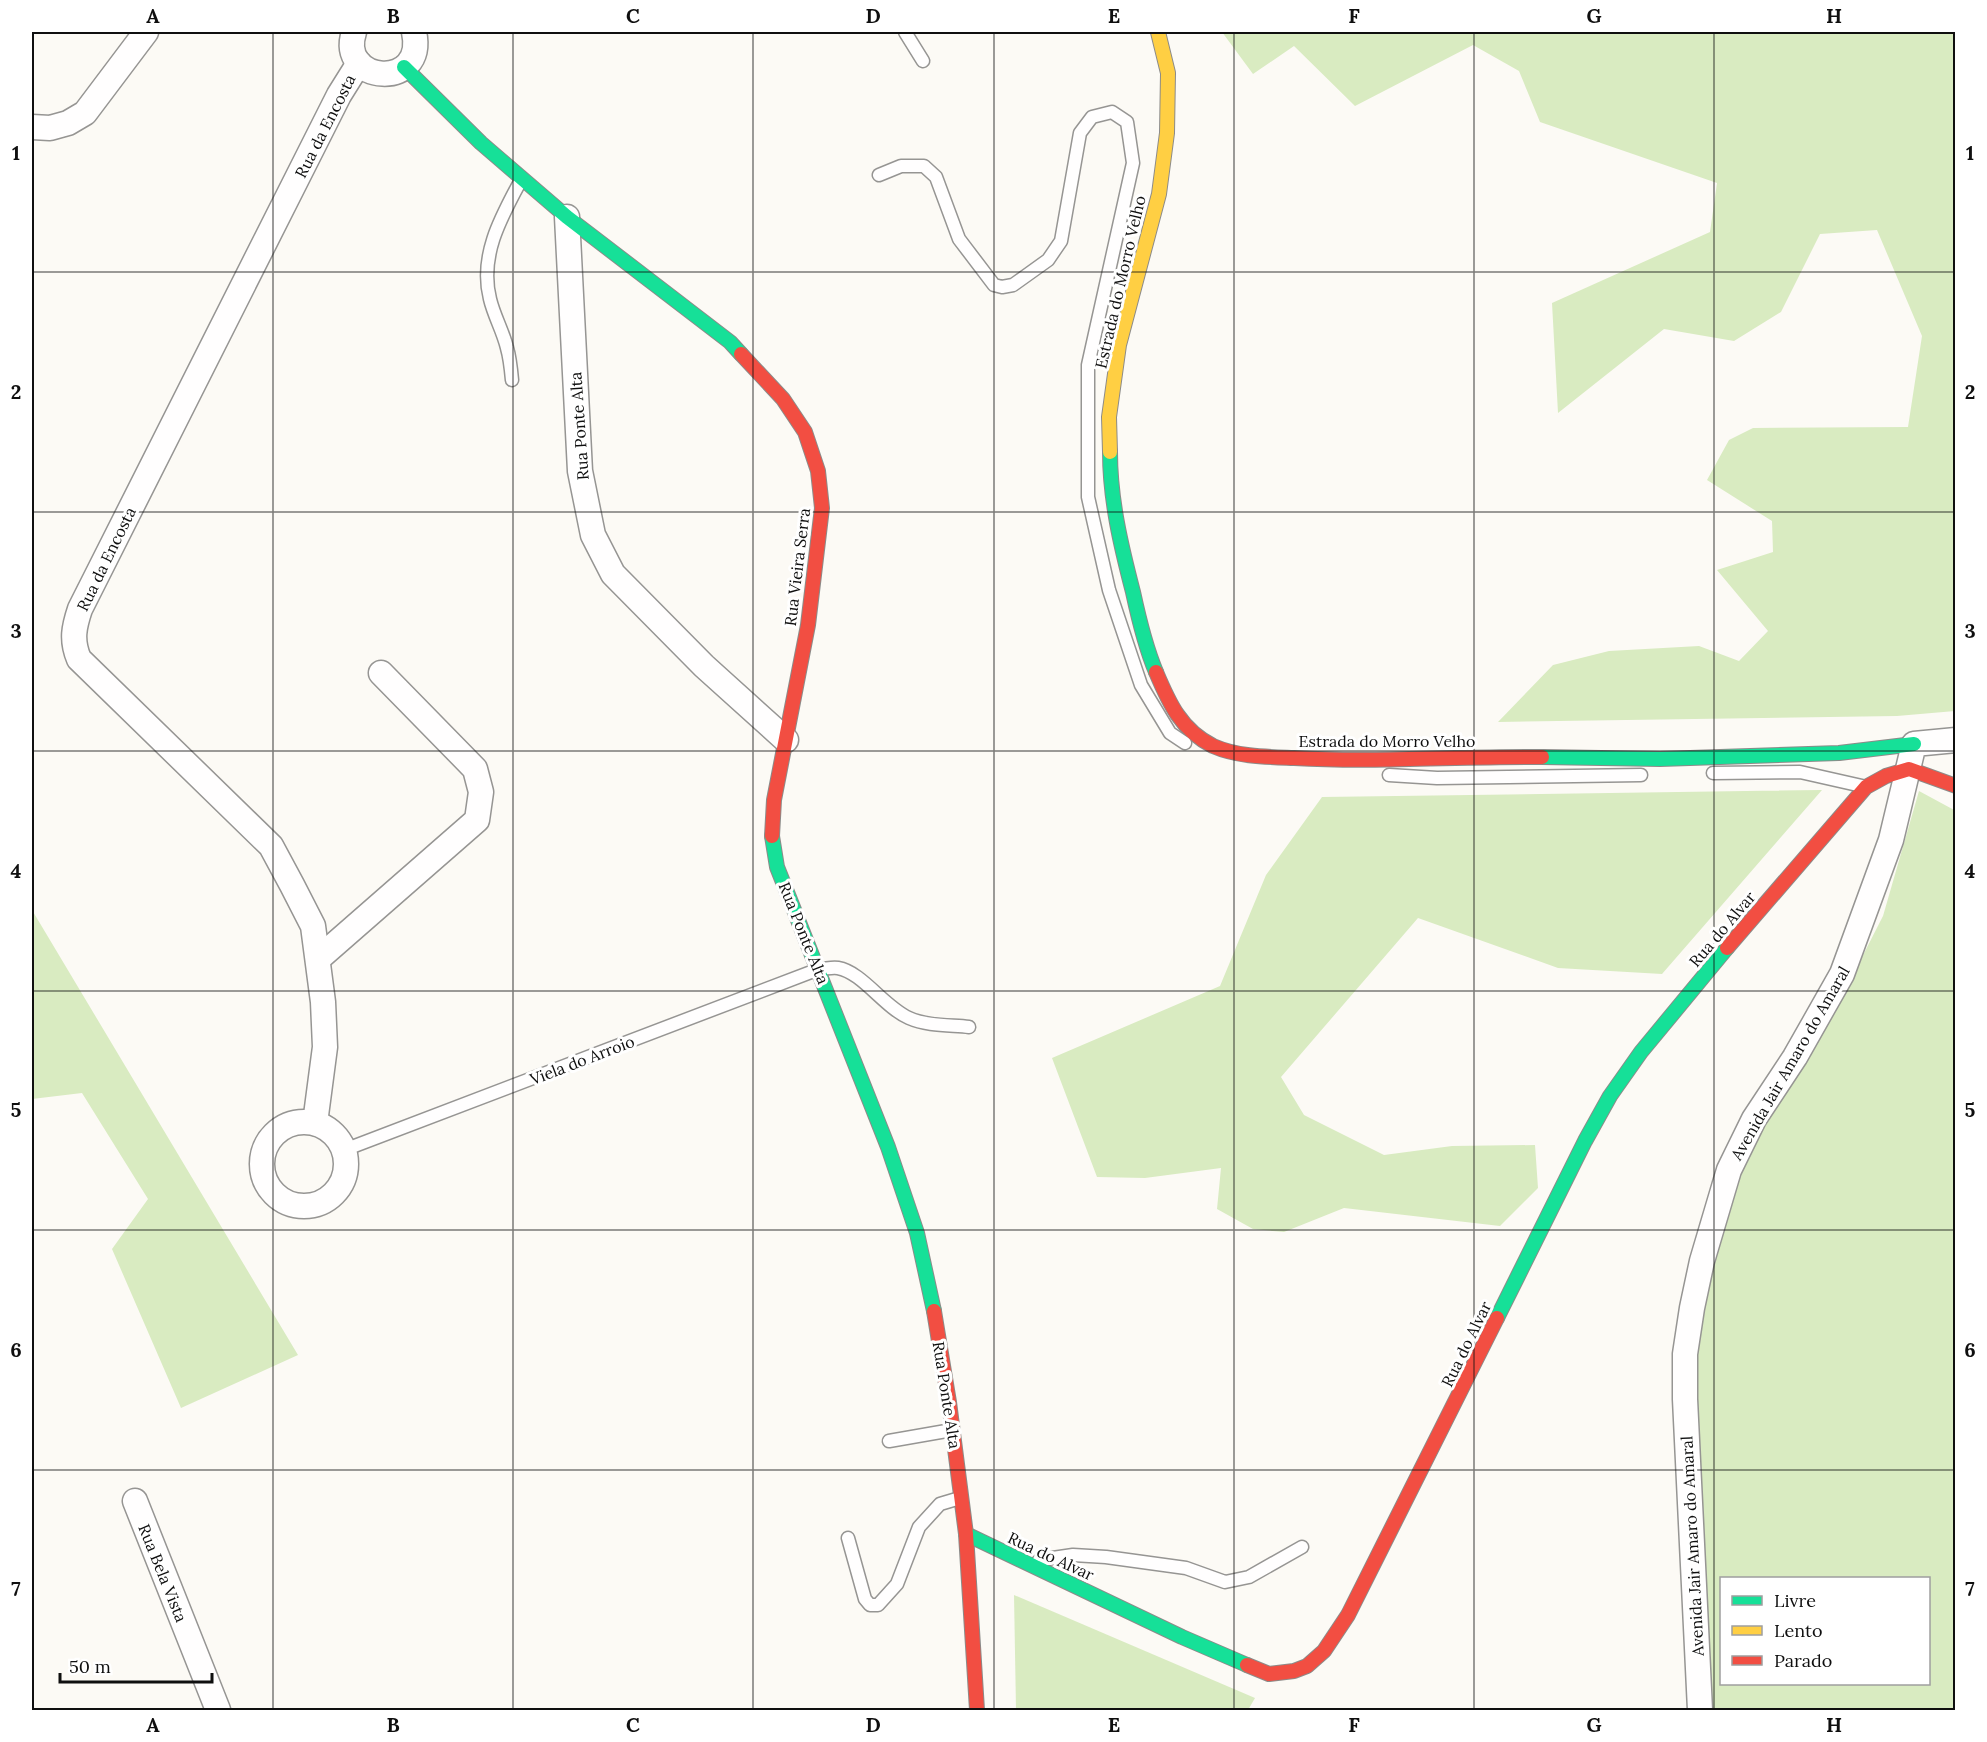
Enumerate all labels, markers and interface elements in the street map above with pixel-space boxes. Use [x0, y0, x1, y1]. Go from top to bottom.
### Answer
text: A [146, 3, 160, 28]
text: B [386, 3, 400, 28]
text: C [626, 3, 640, 28]
text: D [865, 3, 881, 28]
text: E [1108, 3, 1120, 28]
text: F [1348, 3, 1360, 28]
text: G [1586, 3, 1602, 28]
text: H [1826, 3, 1842, 28]
street label: Rua da Encosta [290, 71, 360, 181]
text: 1 [12, 140, 20, 165]
text: 1 [1966, 140, 1974, 165]
street label: Estrada do Morro Velho [1090, 194, 1150, 370]
street label: Rua Ponte Alta [565, 371, 593, 481]
text: 2 [11, 379, 21, 404]
text: 2 [1965, 379, 1975, 404]
street label: Rua da Encosta [72, 504, 140, 614]
street label: Rua Vieira Serra [780, 507, 814, 627]
text: 3 [10, 618, 22, 643]
text: 3 [1964, 618, 1976, 643]
street label: Estrada do Morro Velho [1299, 731, 1475, 751]
text: 4 [11, 858, 22, 883]
text: 4 [1965, 858, 1976, 883]
street label: Rua Ponte Alta [774, 879, 834, 987]
street label: Rua do Alvar [1685, 887, 1759, 971]
street label: Avenida Jair Amaro do Amaral [1726, 963, 1854, 1164]
street label: Viela do Arroio [526, 1031, 637, 1089]
text: 5 [11, 1097, 22, 1122]
text: 5 [1965, 1097, 1976, 1122]
street label: Rua do Alvar [1437, 1298, 1495, 1390]
text: 6 [10, 1337, 22, 1362]
text: 6 [1964, 1337, 1976, 1362]
street label: Rua Ponte Alta [929, 1340, 965, 1450]
street label: Avenida Jair Amaro do Amaral [1676, 1435, 1708, 1658]
street label: Rua Bela Vista [134, 1521, 192, 1625]
street label: Rua do Alvar [1005, 1527, 1097, 1585]
text: 7 [11, 1576, 21, 1601]
text: 7 [1965, 1576, 1975, 1601]
legend [1720, 1577, 1930, 1685]
text: Livre [1774, 1589, 1816, 1612]
text: Lento [1774, 1619, 1822, 1642]
scale bar [60, 1646, 212, 1684]
text: Parado [1774, 1649, 1832, 1672]
text: 50 m [69, 1655, 111, 1678]
text: A [146, 1712, 160, 1737]
text: B [386, 1712, 400, 1737]
text: C [626, 1712, 640, 1737]
text: D [865, 1712, 881, 1737]
text: E [1108, 1712, 1120, 1737]
text: F [1348, 1712, 1360, 1737]
text: G [1586, 1712, 1602, 1737]
text: H [1826, 1712, 1842, 1737]

